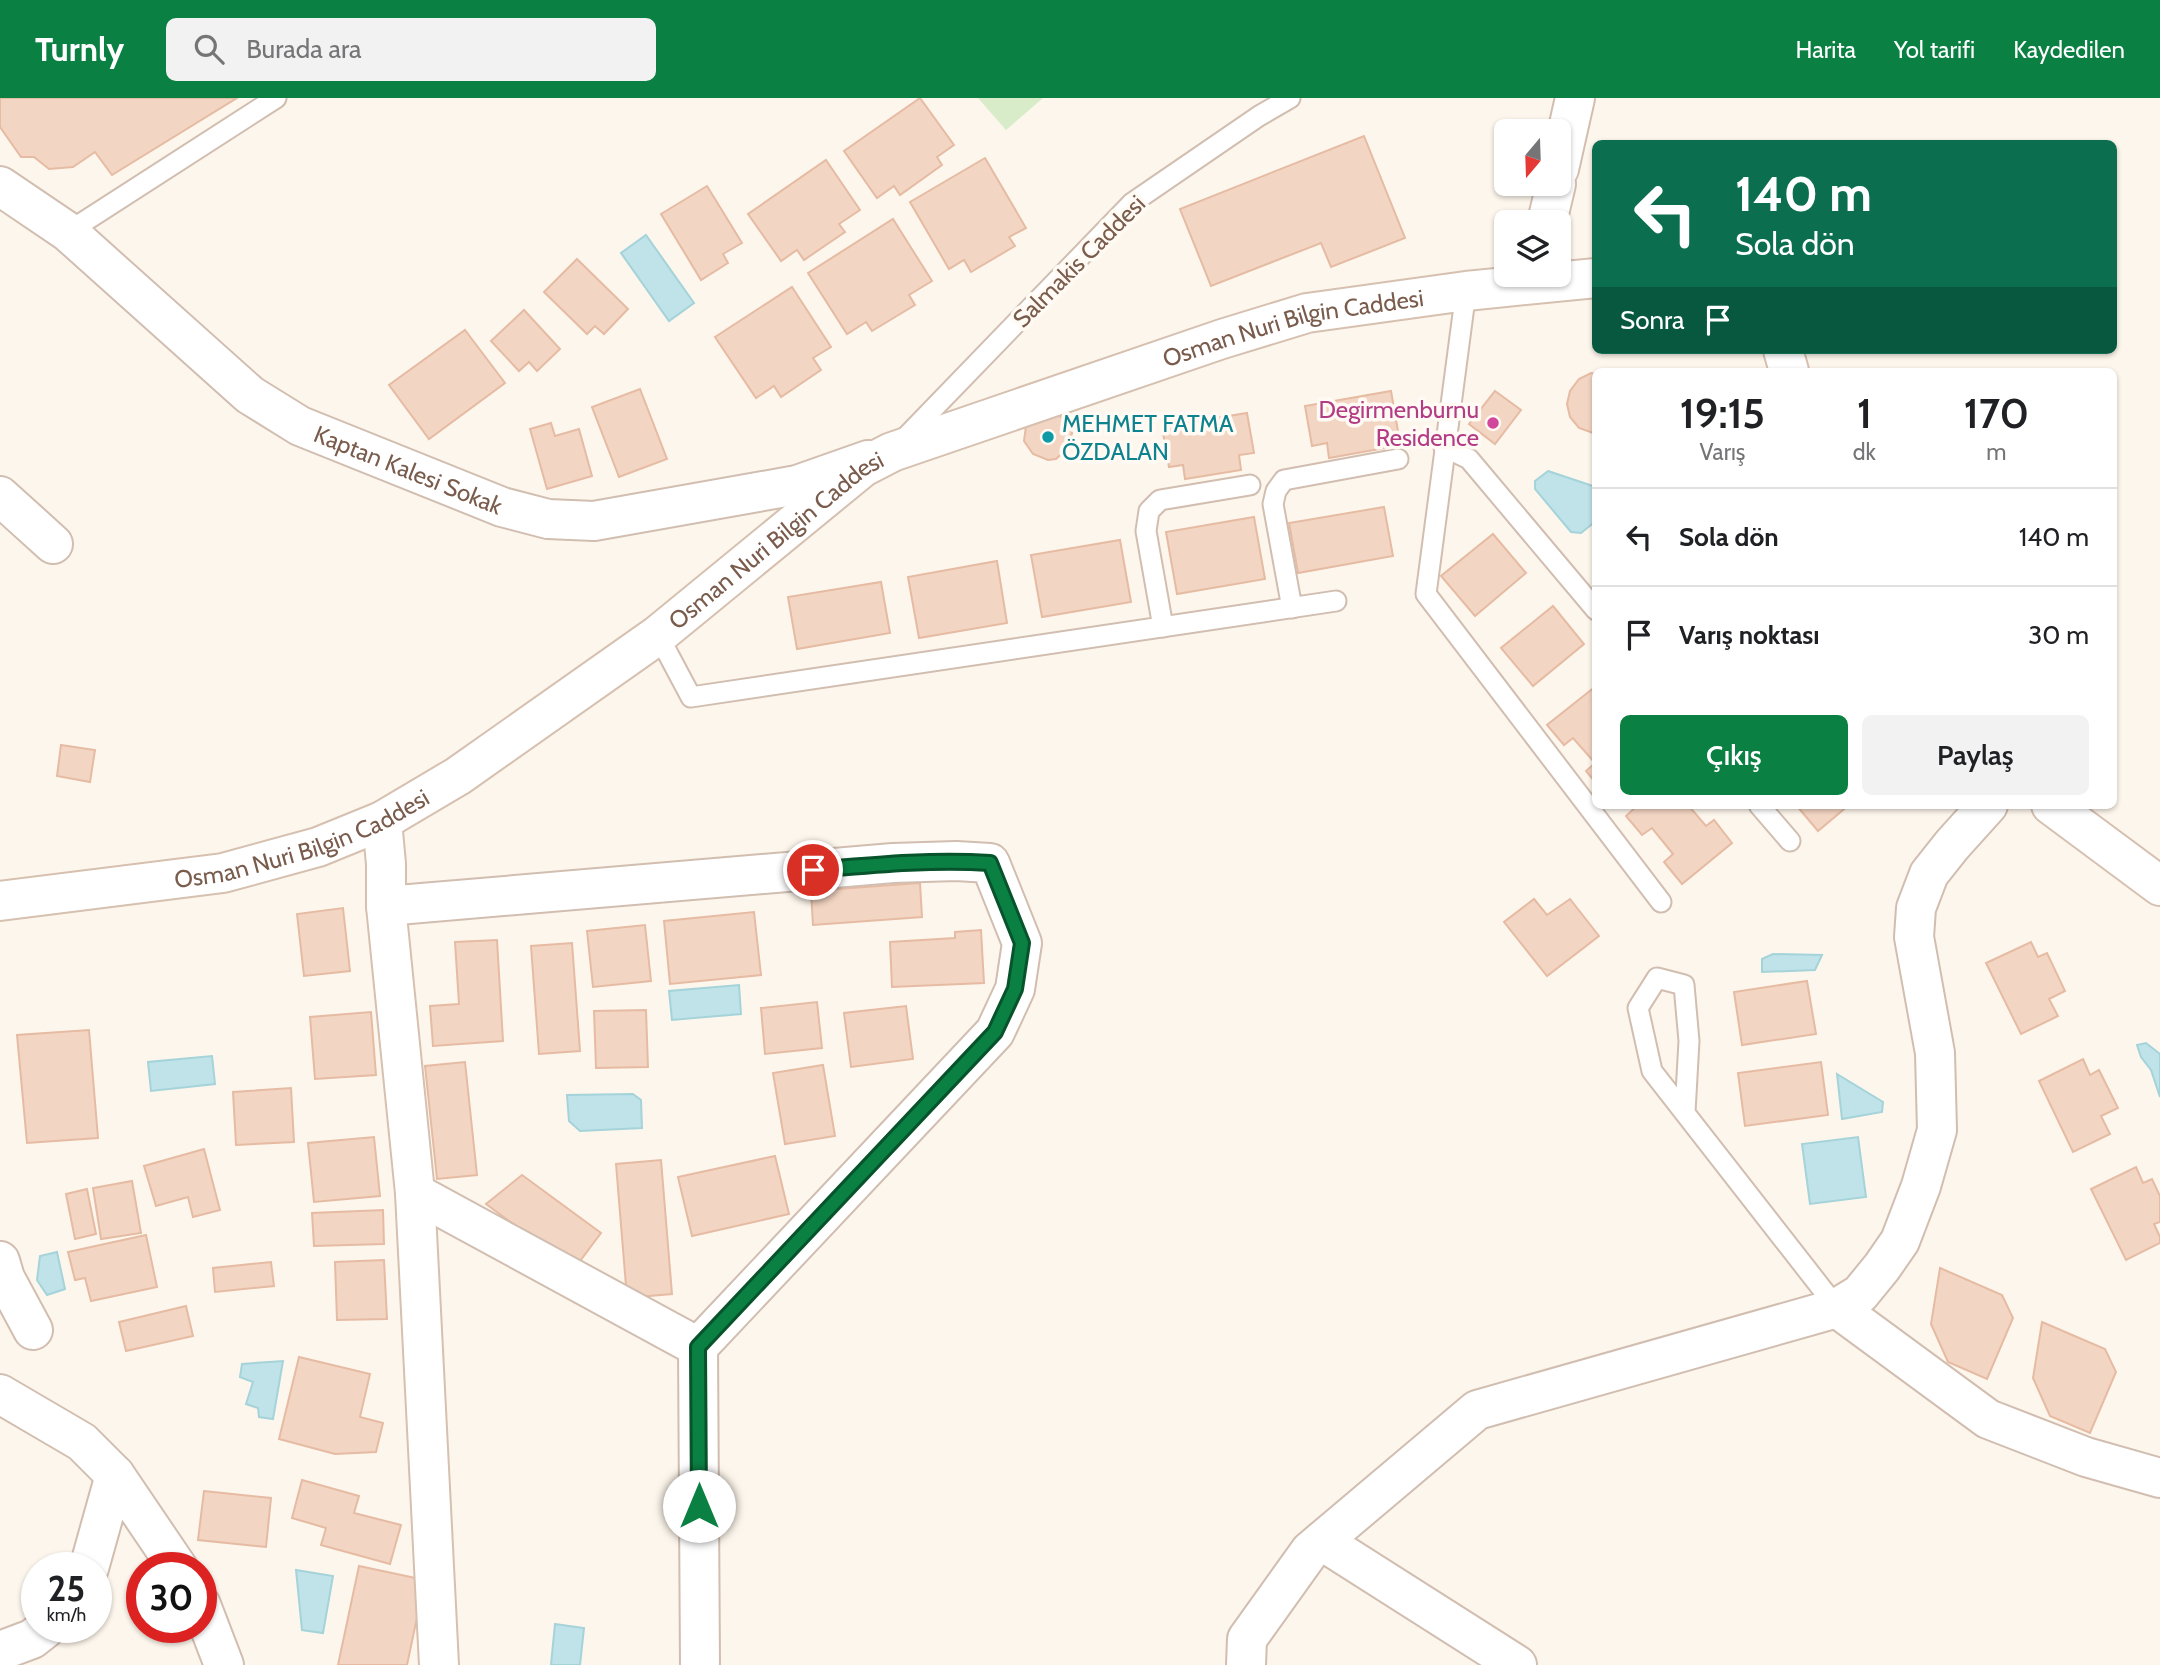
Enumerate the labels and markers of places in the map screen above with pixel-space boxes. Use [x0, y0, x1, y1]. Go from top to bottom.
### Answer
place label: Degirmenburnu Residence [1319, 395, 1479, 452]
place label: MEHMET FATMA ÖZDALAN [1062, 409, 1234, 466]
marker: Degirmenburnu Residence [1485, 415, 1501, 431]
marker: MEHMET FATMA ÖZDALAN [1040, 429, 1056, 445]
pin [783, 840, 843, 900]

